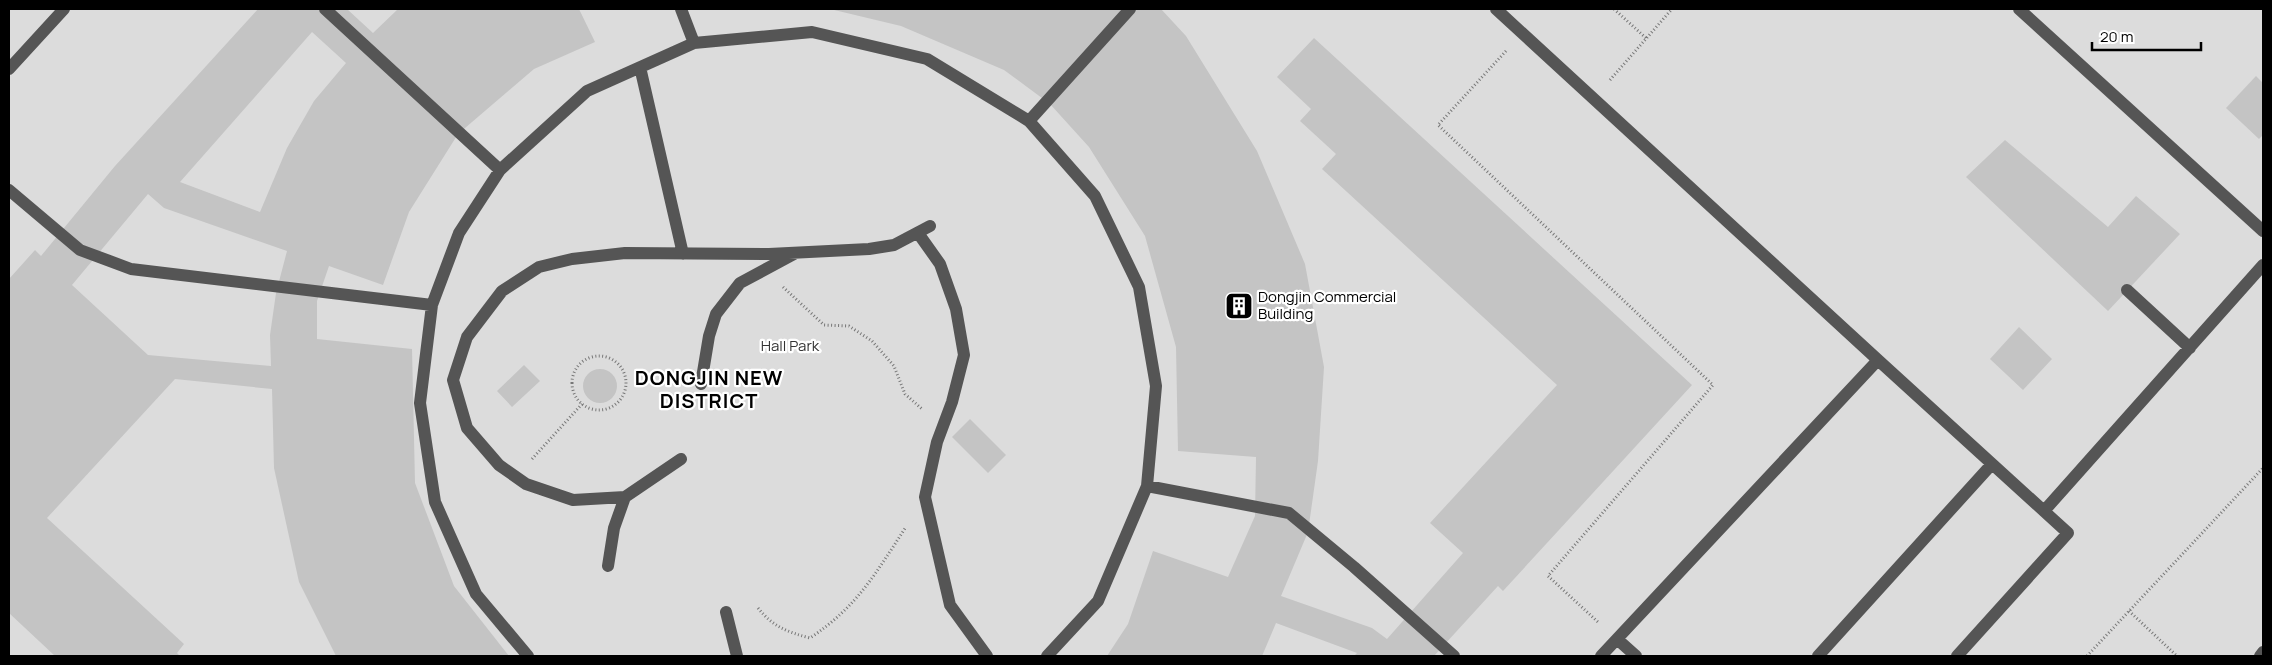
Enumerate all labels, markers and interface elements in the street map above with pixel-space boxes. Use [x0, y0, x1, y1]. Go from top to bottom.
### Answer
scale bar [2092, 20, 2201, 52]
text: 20 m [2100, 26, 2133, 47]
place label: Dongjin Commercial Building [1258, 286, 1396, 324]
building icon: Dongjin Commercial Building [1224, 291, 1254, 321]
park label: Hall Park [761, 335, 820, 356]
district label: DONGJIN NEW DISTRICT [635, 364, 783, 414]

